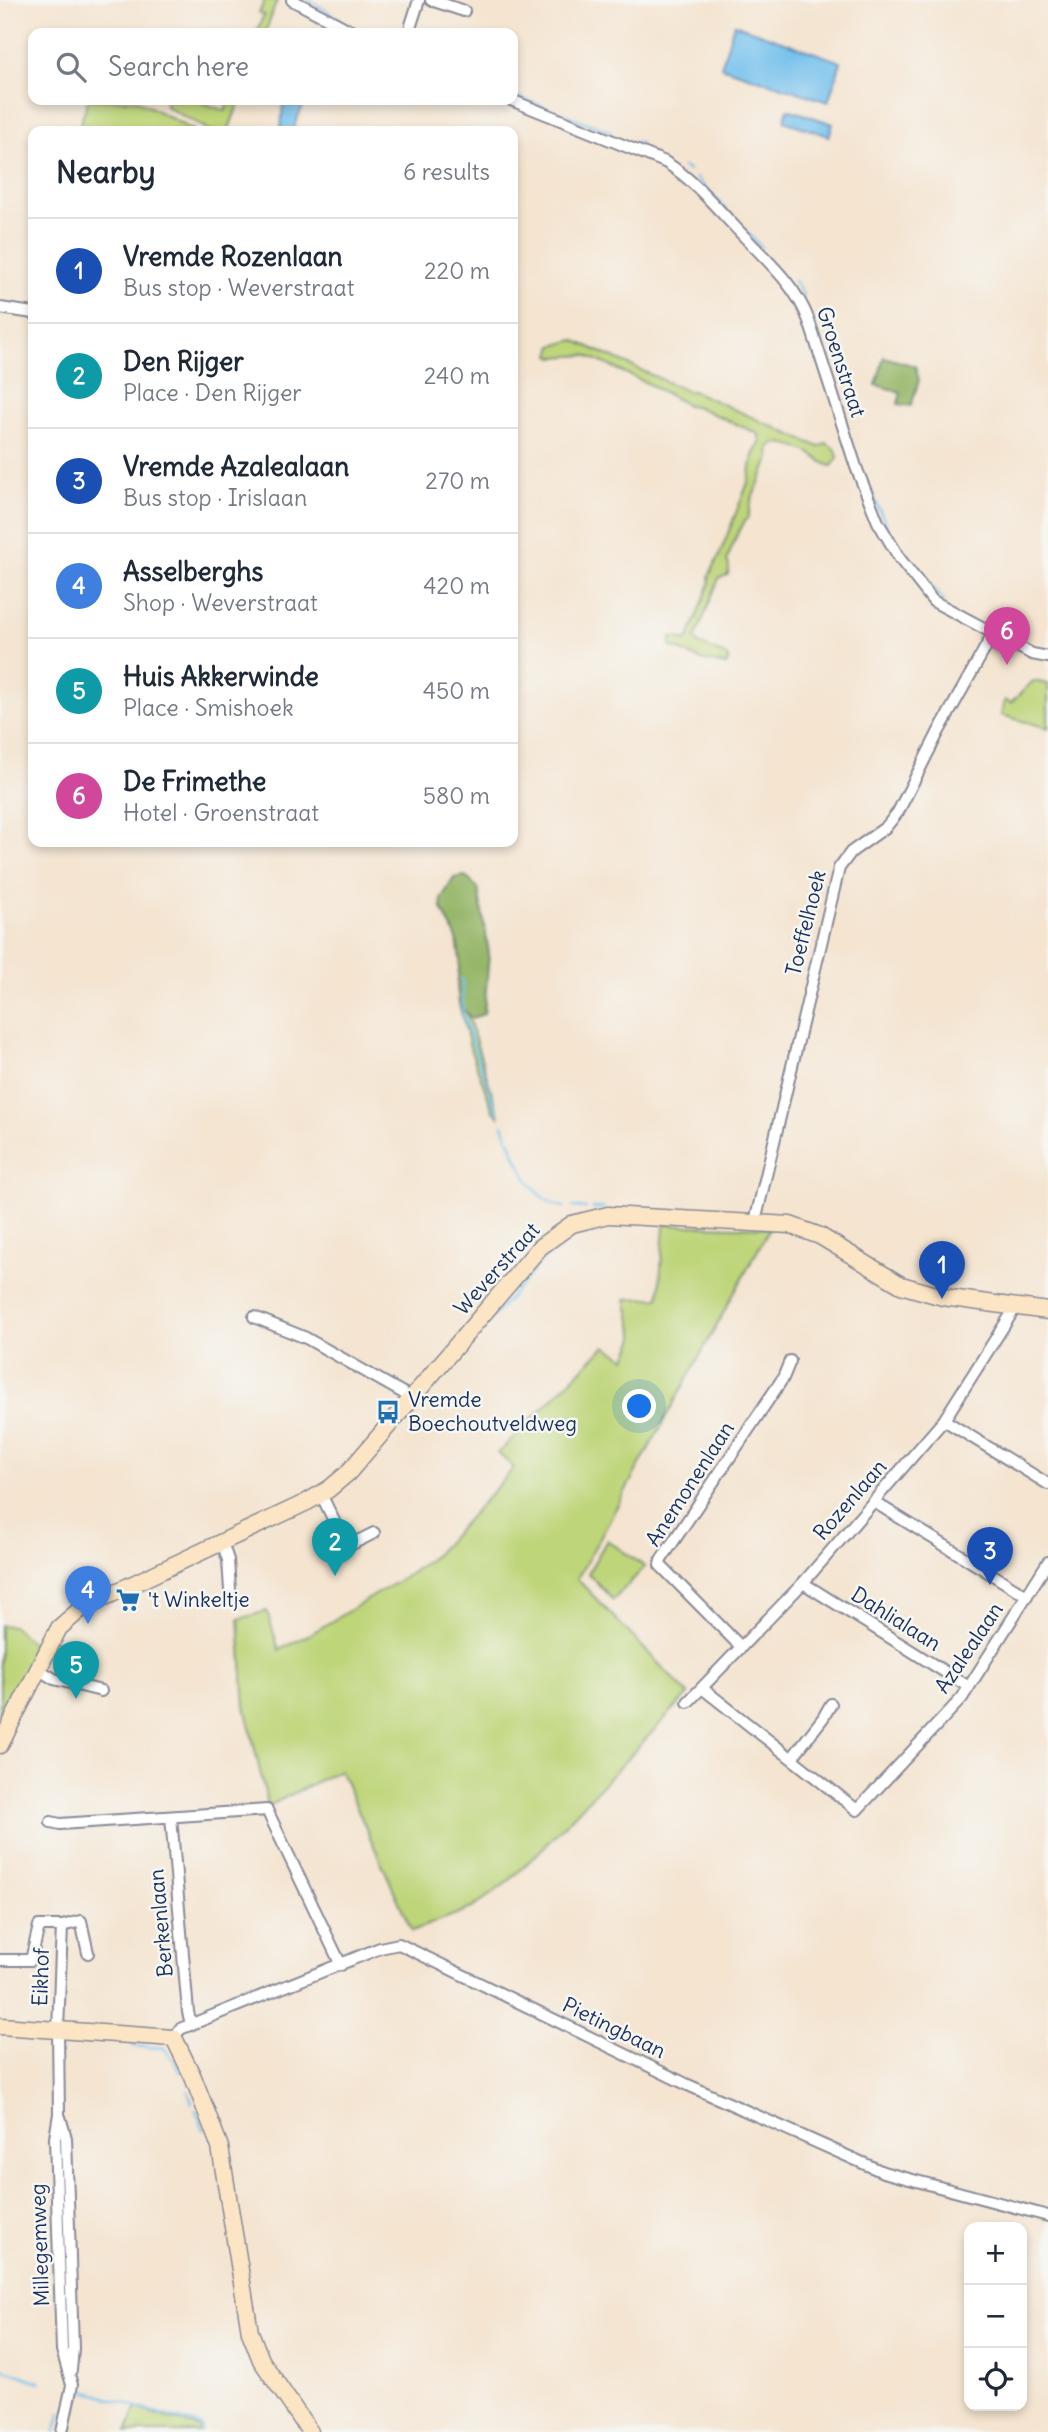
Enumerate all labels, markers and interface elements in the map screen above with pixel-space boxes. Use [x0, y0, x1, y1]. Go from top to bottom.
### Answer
search box [28, 28, 518, 105]
icon: search [52, 48, 90, 86]
text: Search here [108, 50, 249, 83]
text: Nearby [56, 153, 156, 191]
text: 6 results [403, 157, 490, 186]
text: Vremde Rozenlaan [123, 240, 343, 273]
text: 1 [74, 256, 84, 285]
text: 220 m [424, 256, 490, 285]
text: Bus stop · Weverstraat [123, 273, 354, 302]
street label: Groenstraat [811, 303, 872, 421]
text: Den Rijger [123, 345, 244, 378]
text: 2 [73, 361, 85, 390]
text: 240 m [424, 361, 490, 390]
text: Place · Den Rijger [123, 378, 302, 407]
text: Vremde Azalealaan [123, 450, 349, 483]
text: 3 [72, 466, 86, 495]
text: 270 m [425, 466, 490, 495]
text: Bus stop · Irislaan [123, 483, 307, 512]
text: Asselberghs [123, 555, 263, 588]
text: 4 [72, 571, 86, 600]
text: 420 m [423, 571, 490, 600]
text: Shop · Weverstraat [123, 588, 318, 617]
pin: 6 [984, 607, 1030, 665]
text: Huis Akkerwinde [123, 660, 319, 693]
text: 5 [72, 676, 86, 705]
text: 450 m [423, 676, 490, 705]
text: Place · Smishoek [123, 693, 294, 722]
text: De Frimethe [123, 765, 266, 798]
text: 6 [72, 781, 86, 810]
text: 580 m [423, 781, 490, 810]
text: Hotel · Groenstraat [123, 798, 319, 827]
street label: Toeffelhoek [779, 867, 832, 979]
street label: Weverstraat [448, 1217, 545, 1321]
pin: 1 [919, 1241, 965, 1299]
place label: Vremde Boechoutveldweg [408, 1386, 577, 1437]
your location [622, 1389, 656, 1423]
bus stop icon: Vremde Boechoutveldweg [374, 1398, 402, 1426]
street label: Anemonenlaan [639, 1416, 740, 1551]
street label: Rozenlaan [807, 1454, 892, 1546]
pin: 2 [312, 1518, 358, 1576]
pin: 3 [967, 1527, 1013, 1585]
pin: 4 [65, 1566, 111, 1624]
street label: Dahlialaan [846, 1580, 946, 1657]
supermarket icon: 't Winkeltje [114, 1586, 142, 1614]
place label: 't Winkeltje [148, 1586, 250, 1613]
street label: Azalealaan [928, 1597, 1009, 1698]
pin: 5 [53, 1641, 99, 1699]
street label: Berkenlaan [142, 1868, 179, 1978]
street label: Eikhof [26, 1946, 55, 2007]
street label: Pietingbaan [558, 1991, 670, 2064]
street label: Millegemweg [24, 2183, 55, 2307]
map controls [964, 2222, 1027, 2411]
button: + [964, 2222, 1027, 2285]
button: − [964, 2285, 1027, 2348]
button: locate [964, 2348, 1027, 2411]

